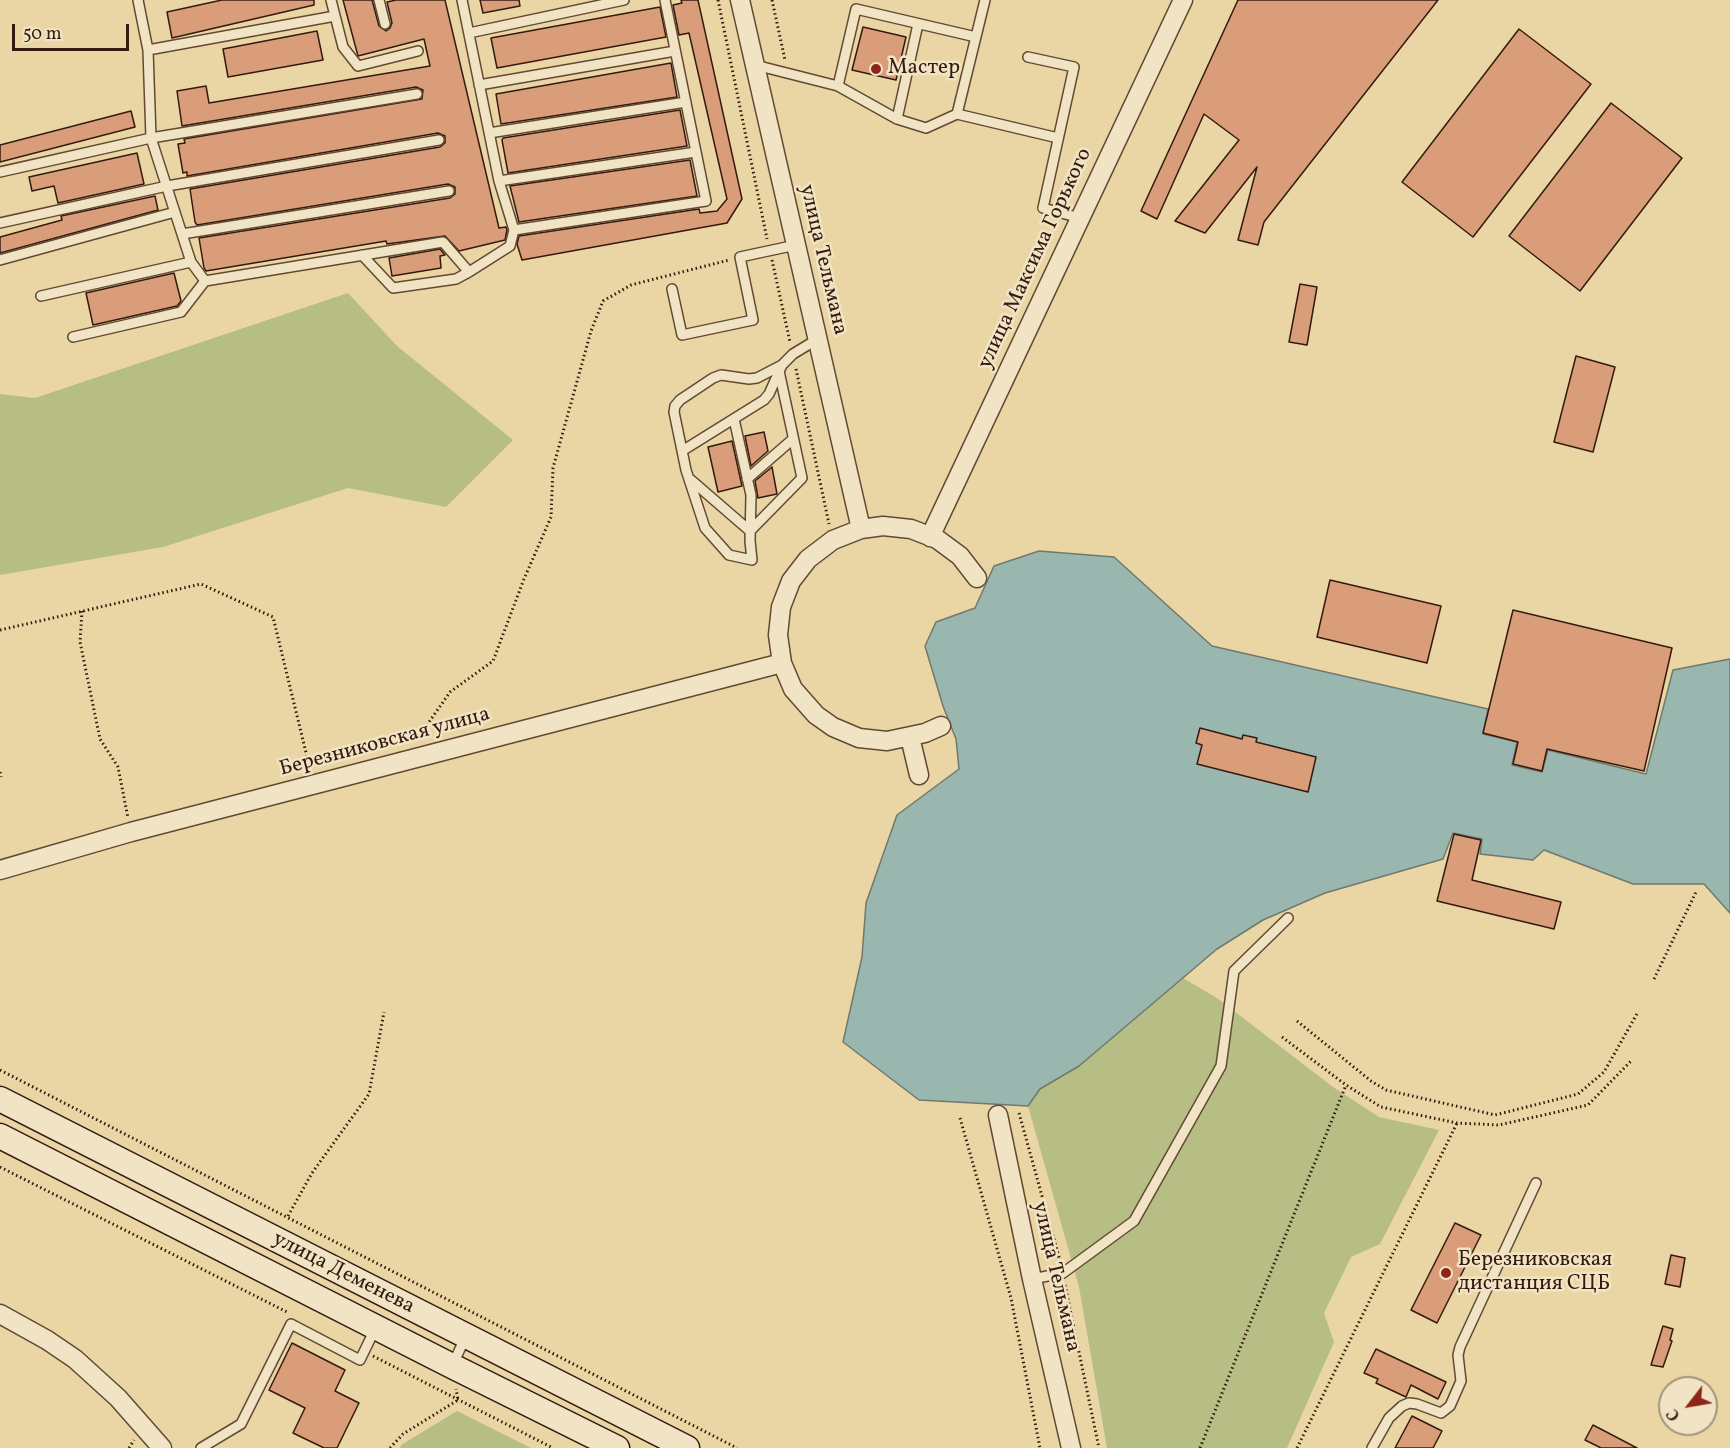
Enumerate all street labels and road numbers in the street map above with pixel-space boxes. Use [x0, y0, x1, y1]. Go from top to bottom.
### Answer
street label: улица Максима Горького [974, 145, 1098, 373]
street label: улица Тельмана [792, 182, 852, 338]
street label: Березниковская улица [277, 703, 493, 783]
street label: улица Тельмана [1025, 1199, 1085, 1355]
street label: улица Деменева [268, 1227, 418, 1321]

